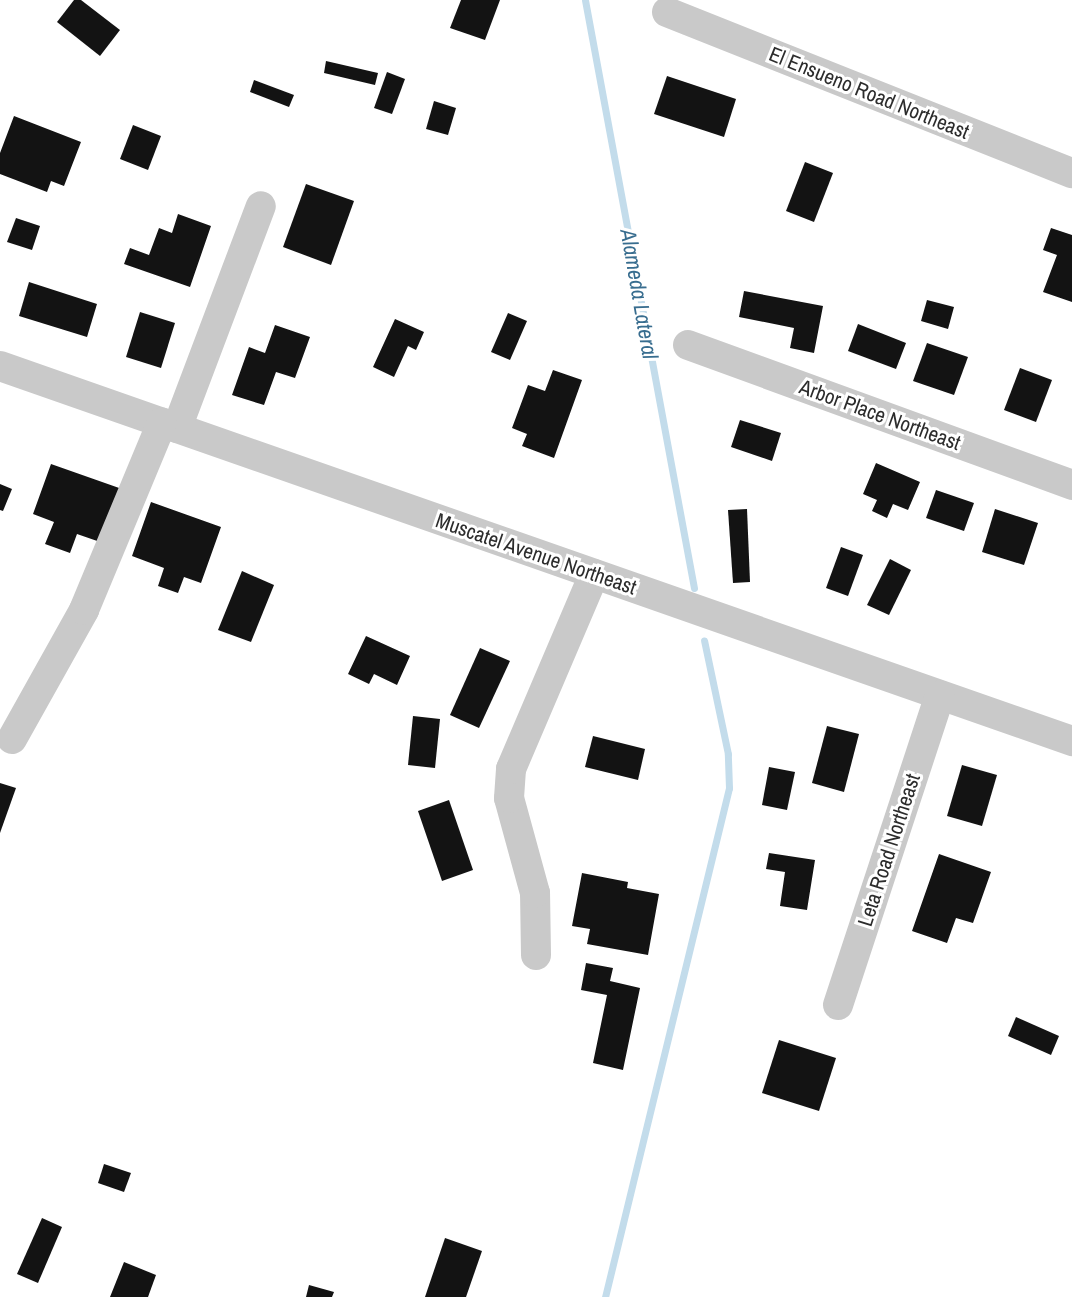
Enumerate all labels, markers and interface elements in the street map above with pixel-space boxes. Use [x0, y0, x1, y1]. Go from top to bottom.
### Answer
street label: El Ensueno Road Northeast [765, 41, 973, 145]
water label: Alameda Lateral [615, 227, 663, 361]
street label: Arbor Place Northeast [796, 374, 964, 456]
street label: Muscatel Avenue Northeast [432, 508, 640, 600]
street label: Leta Road Northeast [852, 771, 926, 929]

